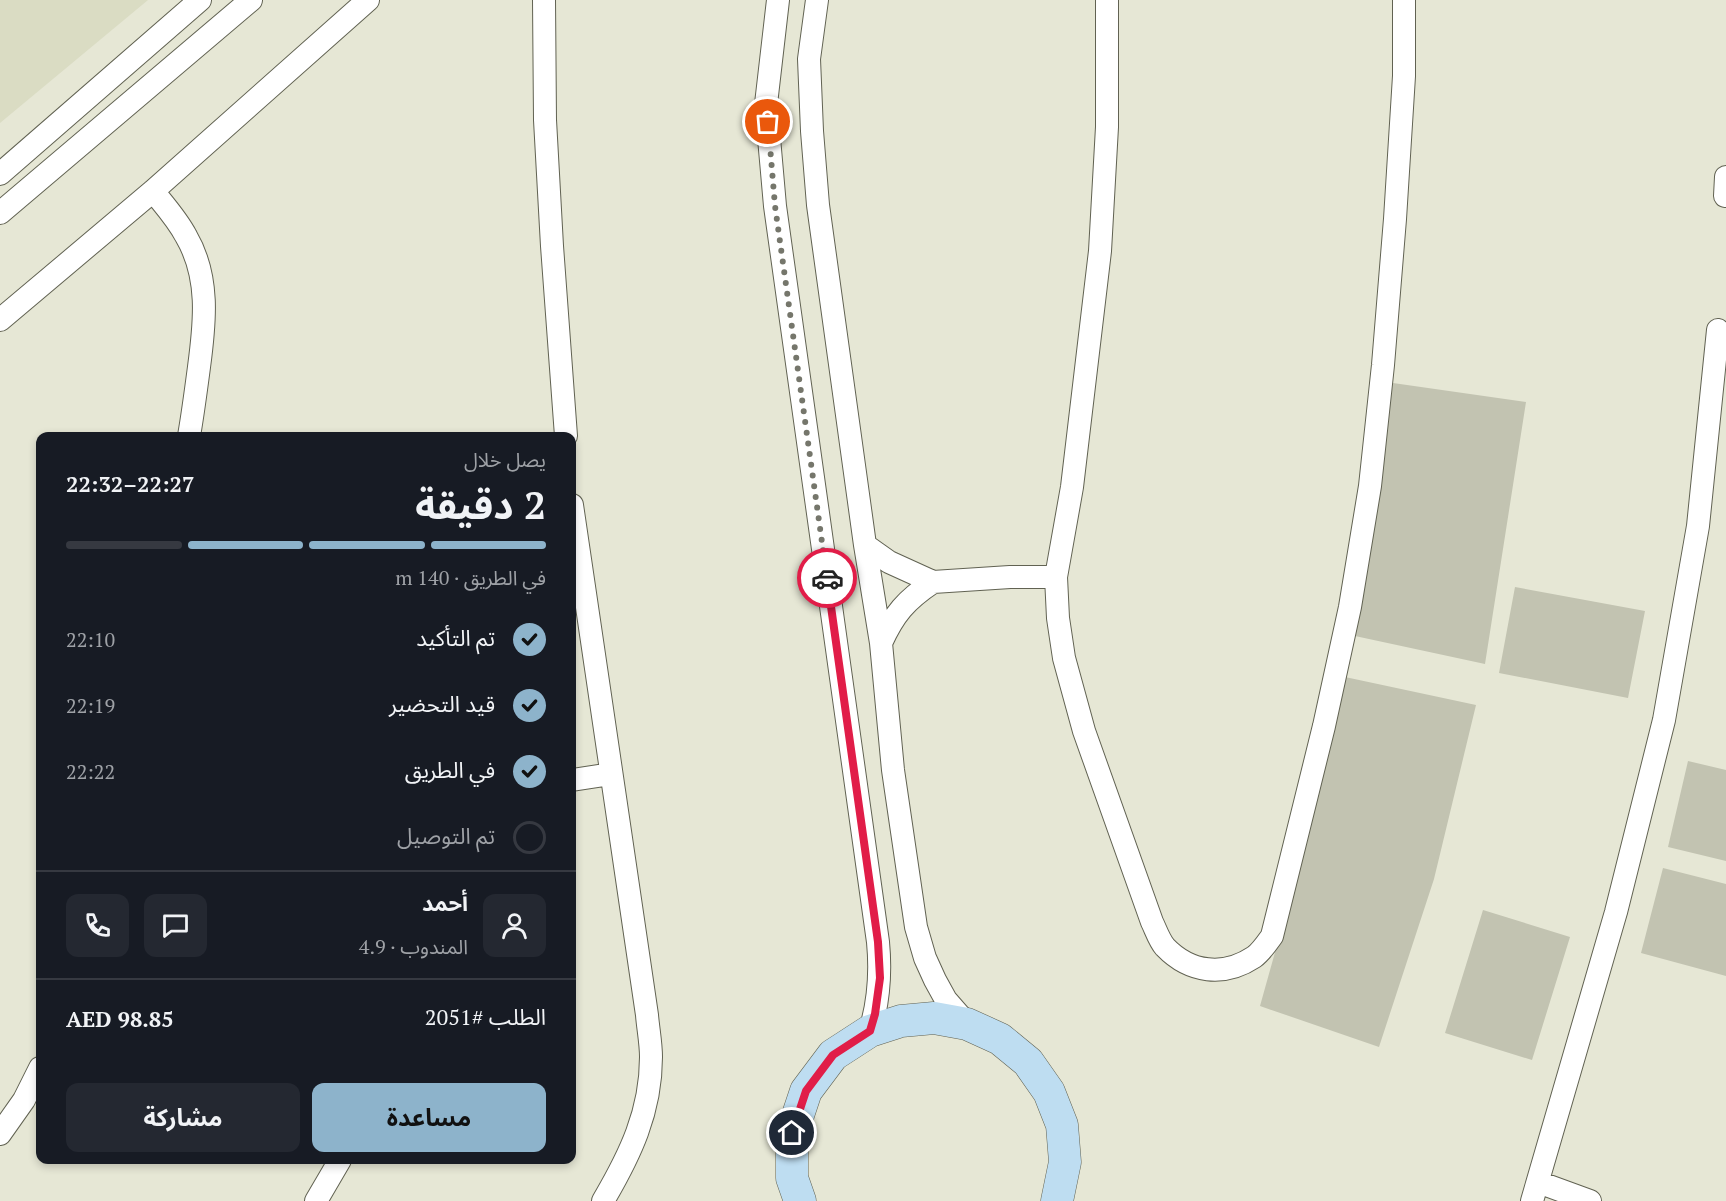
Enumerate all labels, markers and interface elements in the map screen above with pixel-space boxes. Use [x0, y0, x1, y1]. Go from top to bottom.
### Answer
pin [742, 96, 793, 147]
icon: bag [751, 105, 784, 138]
text: يصل خلال [464, 446, 546, 473]
text: 22:27–22:32 [66, 469, 194, 498]
text: 2 دقيقة [415, 478, 546, 530]
courier [797, 548, 857, 608]
icon: car [811, 562, 844, 595]
text: في الطريق · 140 m [395, 564, 546, 591]
text: تم التأكيد [416, 623, 495, 652]
icon: check [513, 623, 546, 656]
text: 22:10 [66, 626, 115, 653]
text: قيد التحضير [389, 689, 495, 718]
icon: check [513, 689, 546, 722]
text: 22:19 [66, 692, 115, 719]
text: في الطريق [405, 755, 495, 784]
icon: check [513, 755, 546, 788]
text: 22:22 [66, 758, 115, 785]
text: تم التوصيل [397, 821, 495, 850]
text: أحمد [422, 888, 468, 917]
button: phone [66, 894, 129, 957]
button: chat [144, 894, 207, 957]
button: person [483, 894, 546, 957]
text: المندوب · 4.9 [359, 933, 468, 960]
text: الطلب #2051 [425, 1002, 546, 1031]
text: AED 98.85 [66, 1004, 174, 1033]
button: مشاركة [66, 1083, 300, 1152]
button: مساعدة [312, 1083, 546, 1152]
pin [766, 1107, 817, 1158]
icon: home [775, 1116, 808, 1149]

